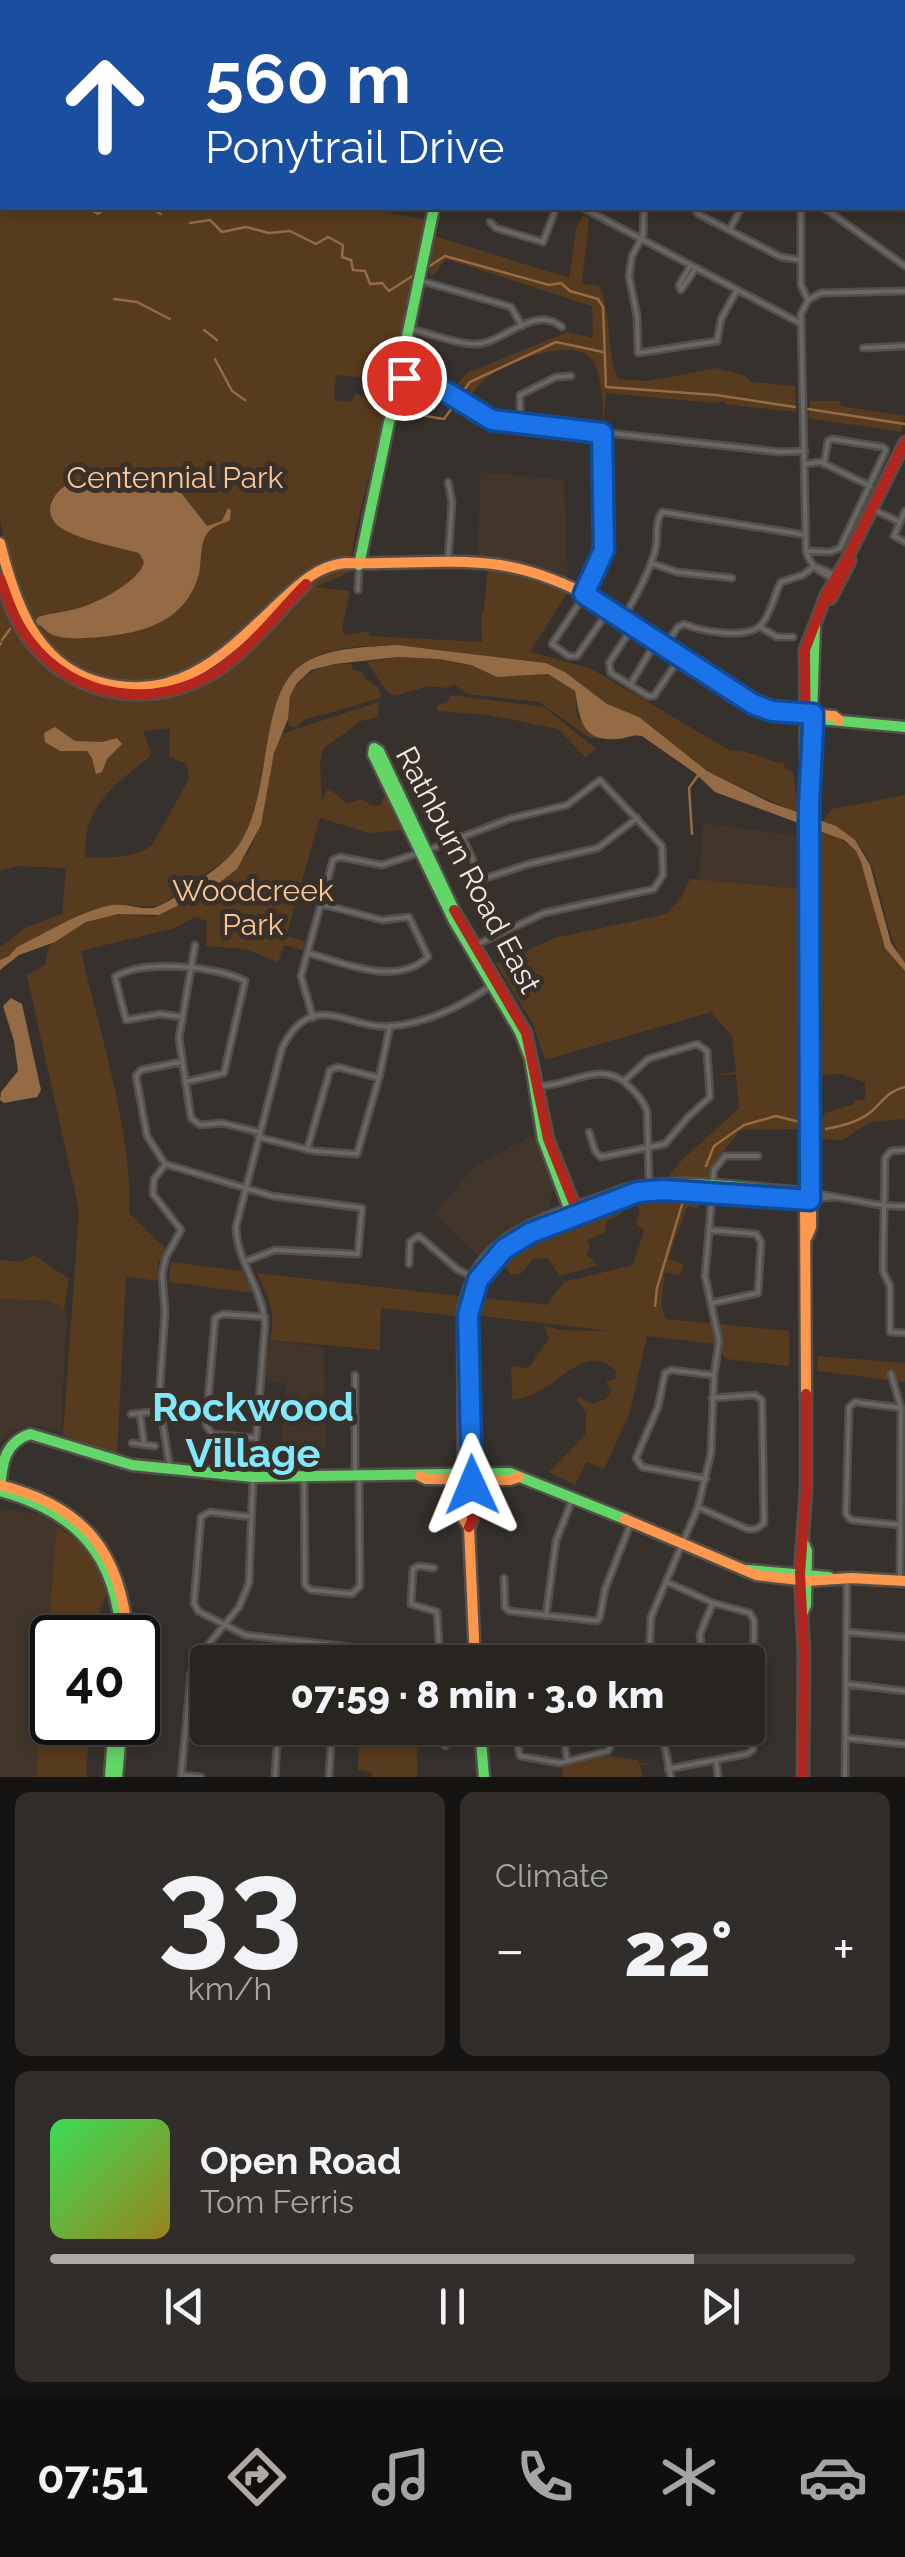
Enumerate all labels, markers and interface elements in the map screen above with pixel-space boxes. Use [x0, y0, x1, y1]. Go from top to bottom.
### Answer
text: 560 m [205, 37, 411, 119]
icon: ahead [40, 40, 170, 170]
text: Ponytrail Drive [205, 121, 504, 174]
pin [362, 336, 447, 421]
icon: arrive [377, 351, 432, 406]
park label: Centennial Park [67, 460, 284, 495]
street label: Rathburn Road East [389, 741, 548, 999]
park label: Woodcreek Park [172, 873, 334, 942]
district label: Rockwood Village [152, 1383, 354, 1476]
position arrow [420, 1433, 524, 1537]
speed limit sign: 40 [30, 1615, 160, 1745]
text: 07:59 · 8 min · 3.0 km [291, 1672, 664, 1717]
text: 33 [157, 1829, 303, 1981]
text: Climate [495, 1857, 609, 1894]
text: 22° [624, 1905, 733, 1994]
text: − [495, 1917, 525, 1982]
text: + [832, 1917, 855, 1982]
text: km/h [188, 1970, 272, 2007]
text: Open Road [200, 2138, 401, 2183]
text: Tom Ferris [200, 2183, 354, 2220]
icon: previous [157, 2279, 212, 2334]
icon: pause [425, 2279, 480, 2334]
icon: next [693, 2279, 748, 2334]
icon: directions [222, 2442, 292, 2512]
icon: music [366, 2442, 436, 2512]
icon: phone [510, 2442, 580, 2512]
icon: climate [654, 2442, 724, 2512]
icon: car [798, 2442, 868, 2512]
text: 07:51 [37, 2451, 148, 2504]

